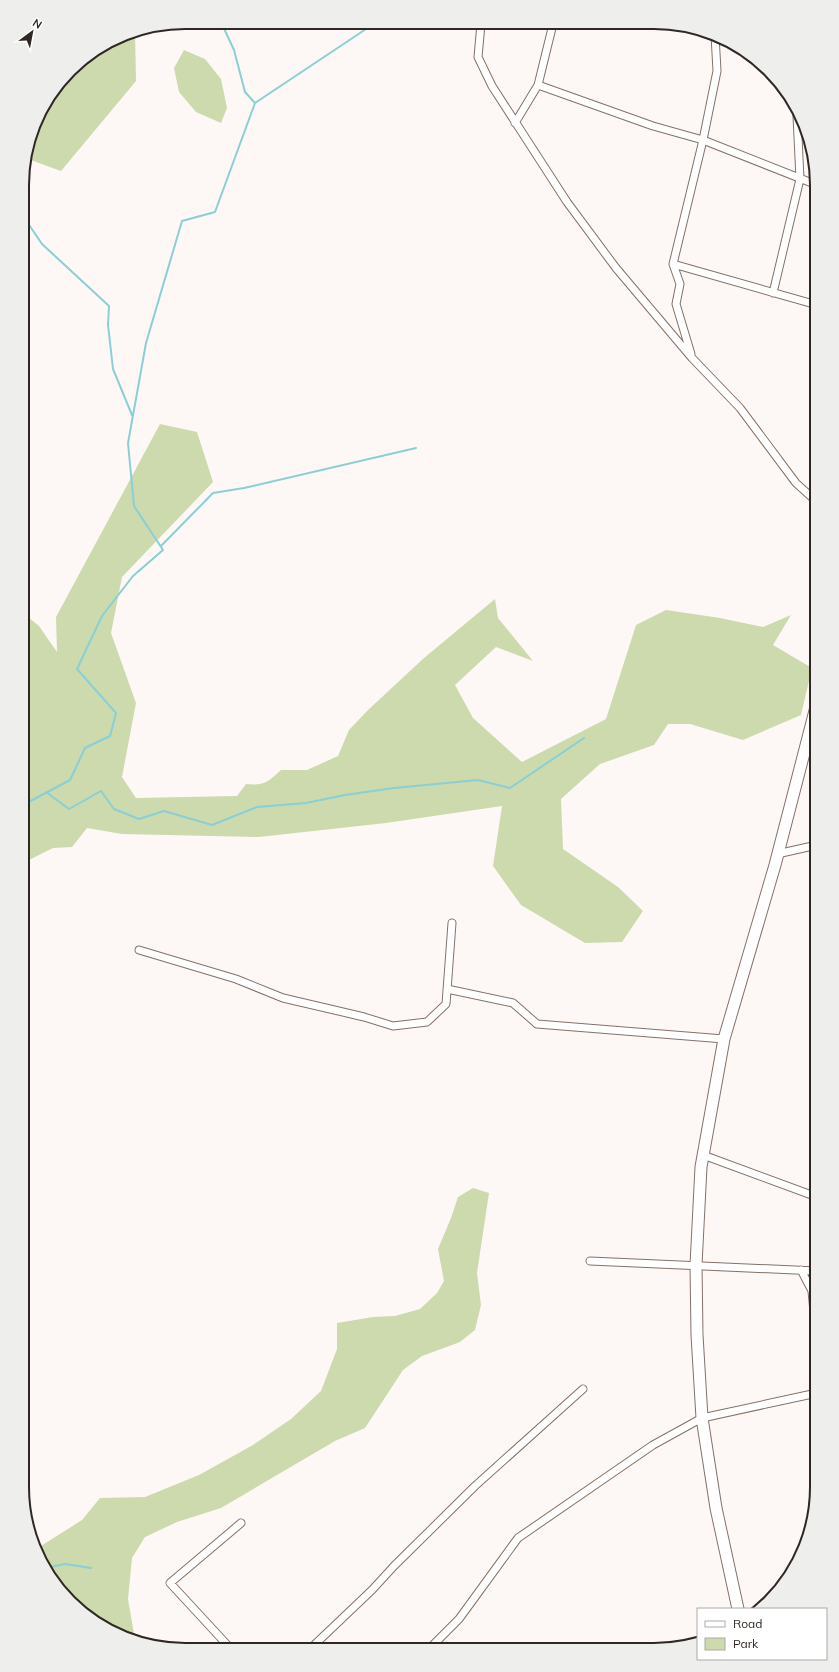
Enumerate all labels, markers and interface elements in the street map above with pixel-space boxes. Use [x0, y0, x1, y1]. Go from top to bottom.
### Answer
north arrow [12, 12, 52, 52]
text: N [30, 15, 45, 32]
legend [697, 1608, 827, 1660]
text: Road [733, 1616, 762, 1631]
text: Park [733, 1636, 759, 1651]

